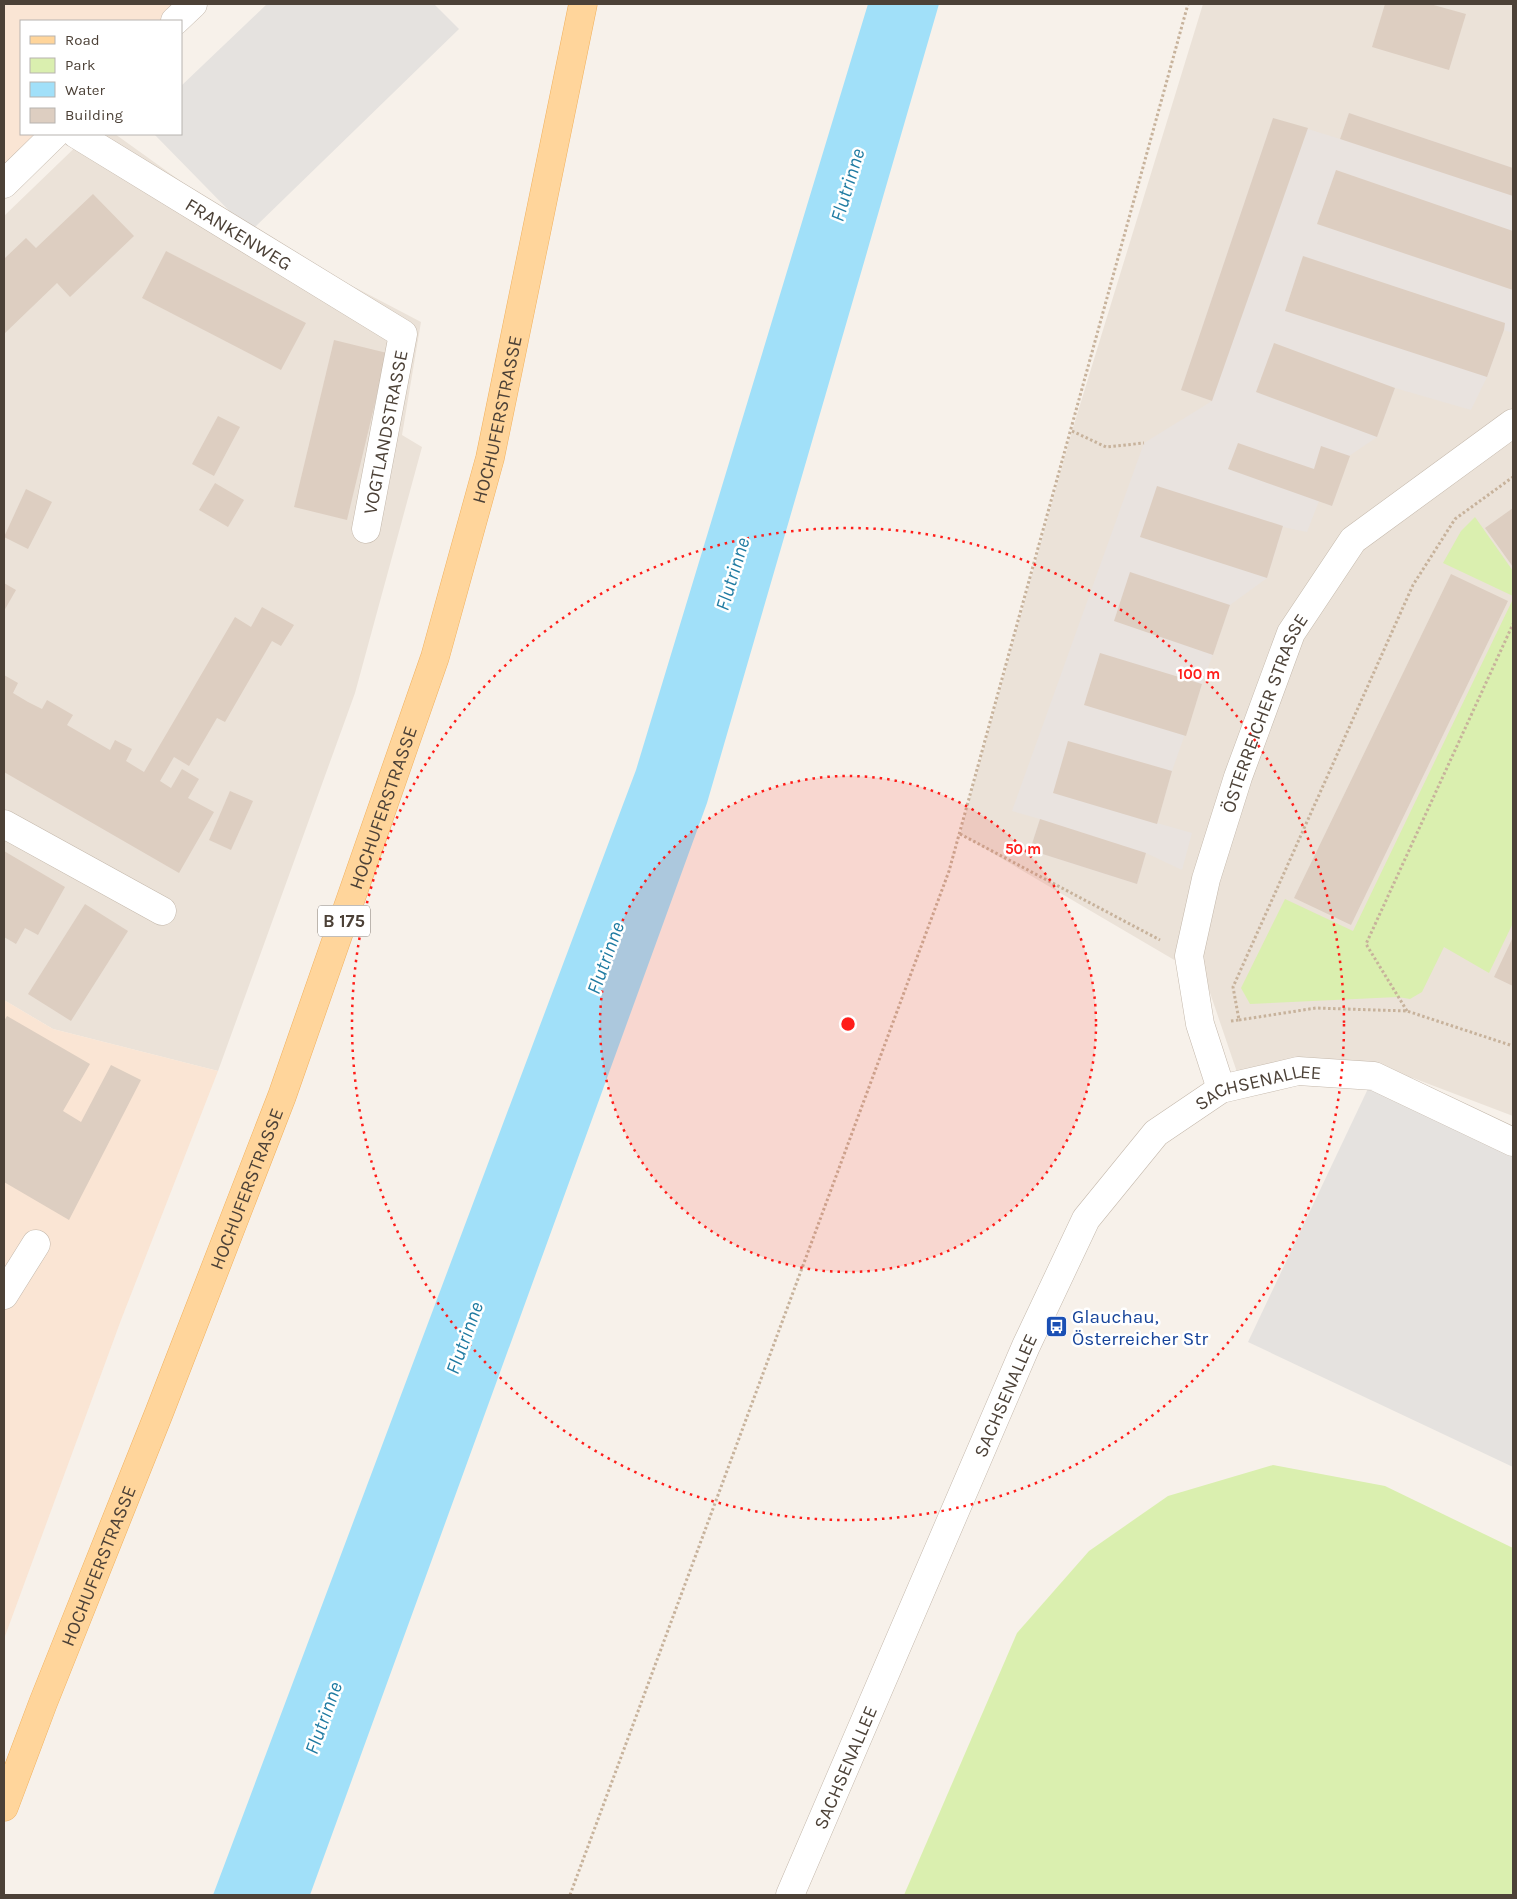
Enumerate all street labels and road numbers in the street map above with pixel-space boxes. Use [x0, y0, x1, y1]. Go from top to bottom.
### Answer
street label: FRANKENWEG [181, 194, 296, 275]
street label: HOCHUFERSTRASSE [468, 334, 527, 506]
street label: VOGTLANDSTRASSE [359, 348, 413, 516]
street label: ÖSTERREICHER STRASSE [1217, 610, 1313, 816]
street label: HOCHUFERSTRASSE [345, 723, 422, 892]
road number: B 175 [318, 906, 370, 936]
street label: SACHSENALLEE [1191, 1061, 1322, 1115]
street label: HOCHUFERSTRASSE [206, 1105, 288, 1273]
street label: SACHSENALLEE [970, 1330, 1042, 1461]
street label: HOCHUFERSTRASSE [57, 1482, 141, 1650]
street label: SACHSENALLEE [810, 1703, 882, 1833]

